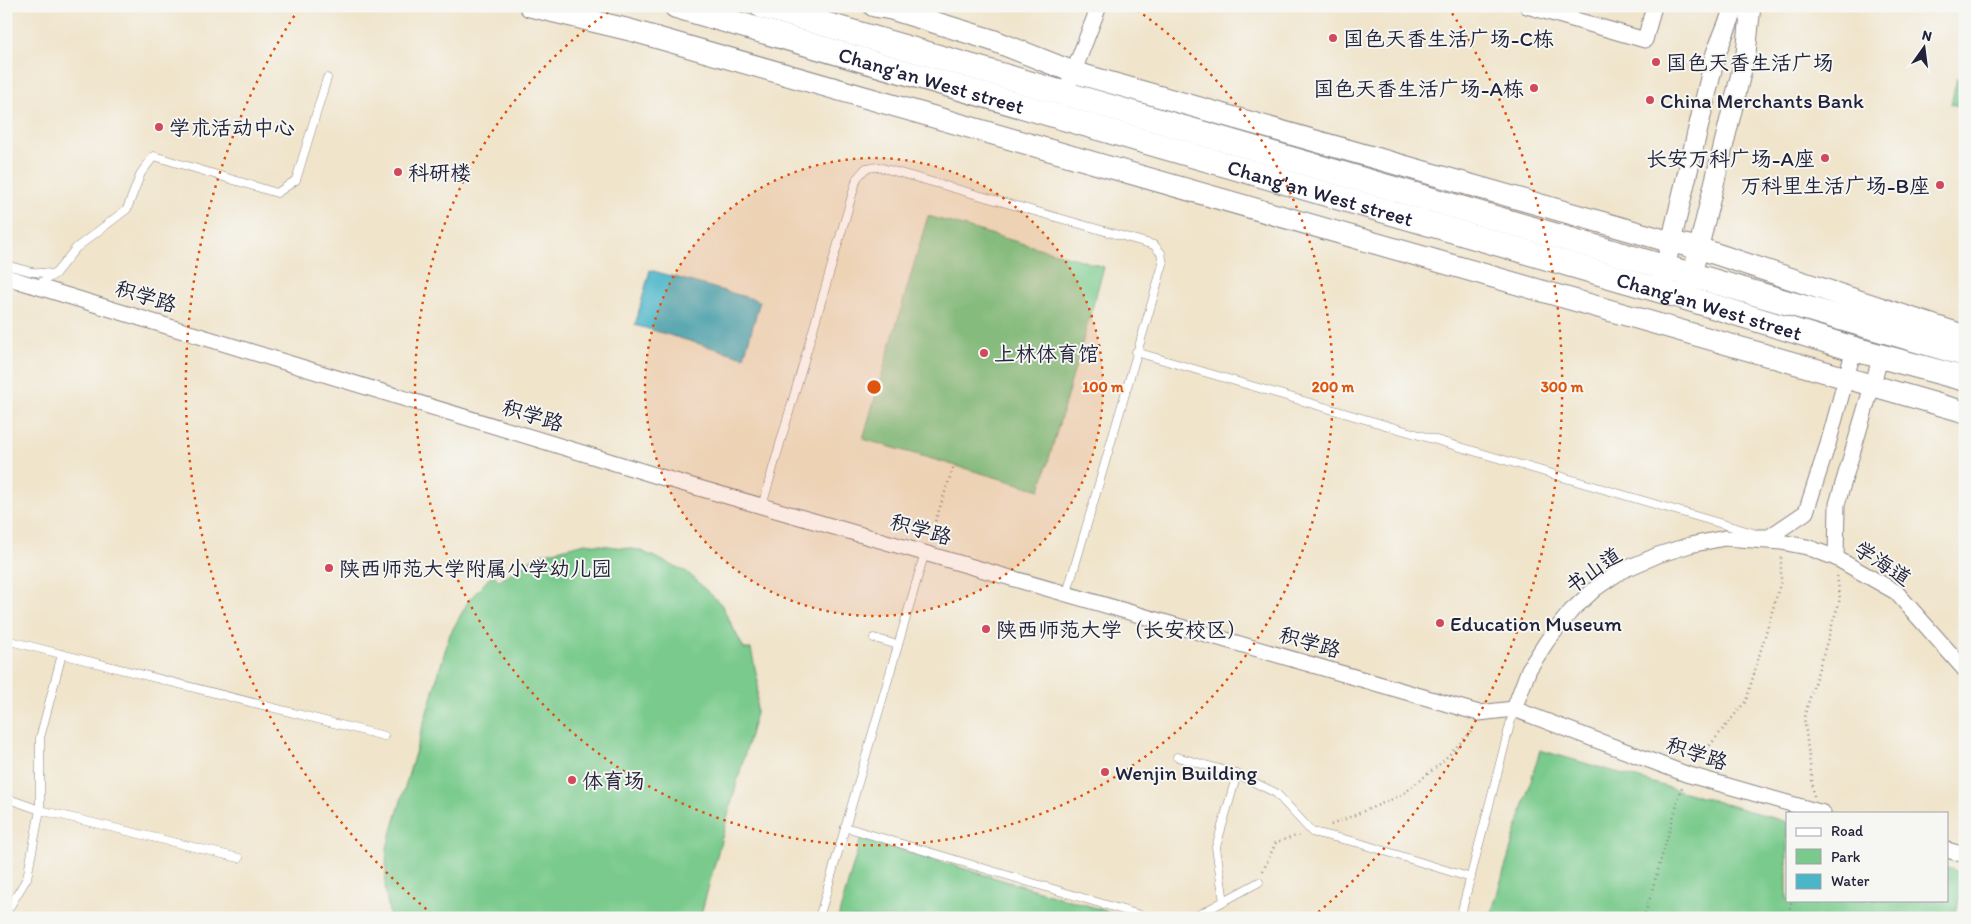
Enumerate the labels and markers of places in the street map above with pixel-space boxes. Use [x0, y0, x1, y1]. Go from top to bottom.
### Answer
place label: 国色天香生活广场-C栋 [1343, 26, 1554, 51]
marker: 国色天香生活广场-C栋 [1327, 32, 1339, 44]
place label: 国色天香生活广场 [1666, 50, 1834, 75]
marker: 国色天香生活广场 [1650, 56, 1662, 68]
place label: 国色天香生活广场-A栋 [1313, 76, 1524, 101]
marker: 国色天香生活广场-A栋 [1528, 82, 1540, 94]
place label: China Merchants Bank [1660, 88, 1864, 113]
marker: China Merchants Bank [1644, 94, 1656, 106]
place label: 学术活动中心 [169, 115, 295, 140]
marker: 学术活动中心 [153, 121, 165, 133]
place label: 长安万科广场-A座 [1646, 146, 1815, 171]
marker: 长安万科广场-A座 [1819, 152, 1831, 164]
place label: 科研楼 [408, 160, 471, 185]
marker: 科研楼 [392, 166, 404, 178]
place label: 万科里生活广场-B座 [1740, 173, 1930, 198]
marker: 万科里生活广场-B座 [1934, 179, 1946, 191]
place label: 上林体育馆 [994, 341, 1099, 366]
marker: 上林体育馆 [978, 347, 990, 359]
centre of rings [865, 378, 883, 396]
place label: 陕西师范大学附属小学幼儿园 [339, 556, 612, 581]
marker: 陕西师范大学附属小学幼儿园 [323, 562, 335, 574]
place label: Education Museum [1450, 611, 1622, 636]
place label: 陕西师范大学（长安校区） [996, 617, 1248, 642]
marker: Education Museum [1434, 617, 1446, 629]
marker: 陕西师范大学（长安校区） [980, 623, 992, 635]
place label: Wenjin Building [1115, 760, 1257, 785]
marker: Wenjin Building [1099, 766, 1111, 778]
place label: 体育场 [582, 768, 645, 793]
marker: 体育场 [566, 774, 578, 786]

